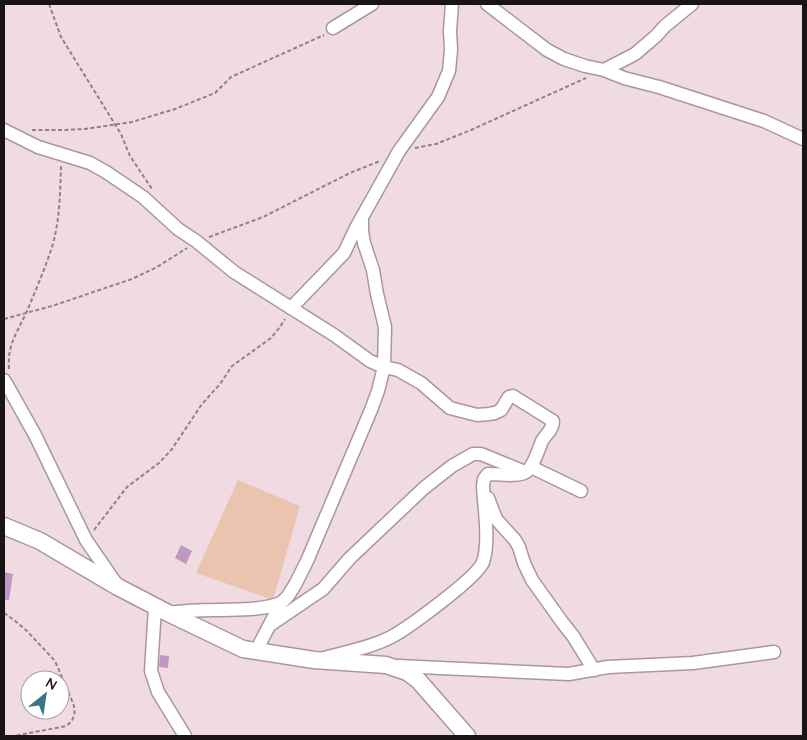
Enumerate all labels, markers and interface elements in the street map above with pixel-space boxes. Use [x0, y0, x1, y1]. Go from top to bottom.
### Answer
north arrow [20, 670, 70, 720]
text: N [43, 673, 60, 694]

